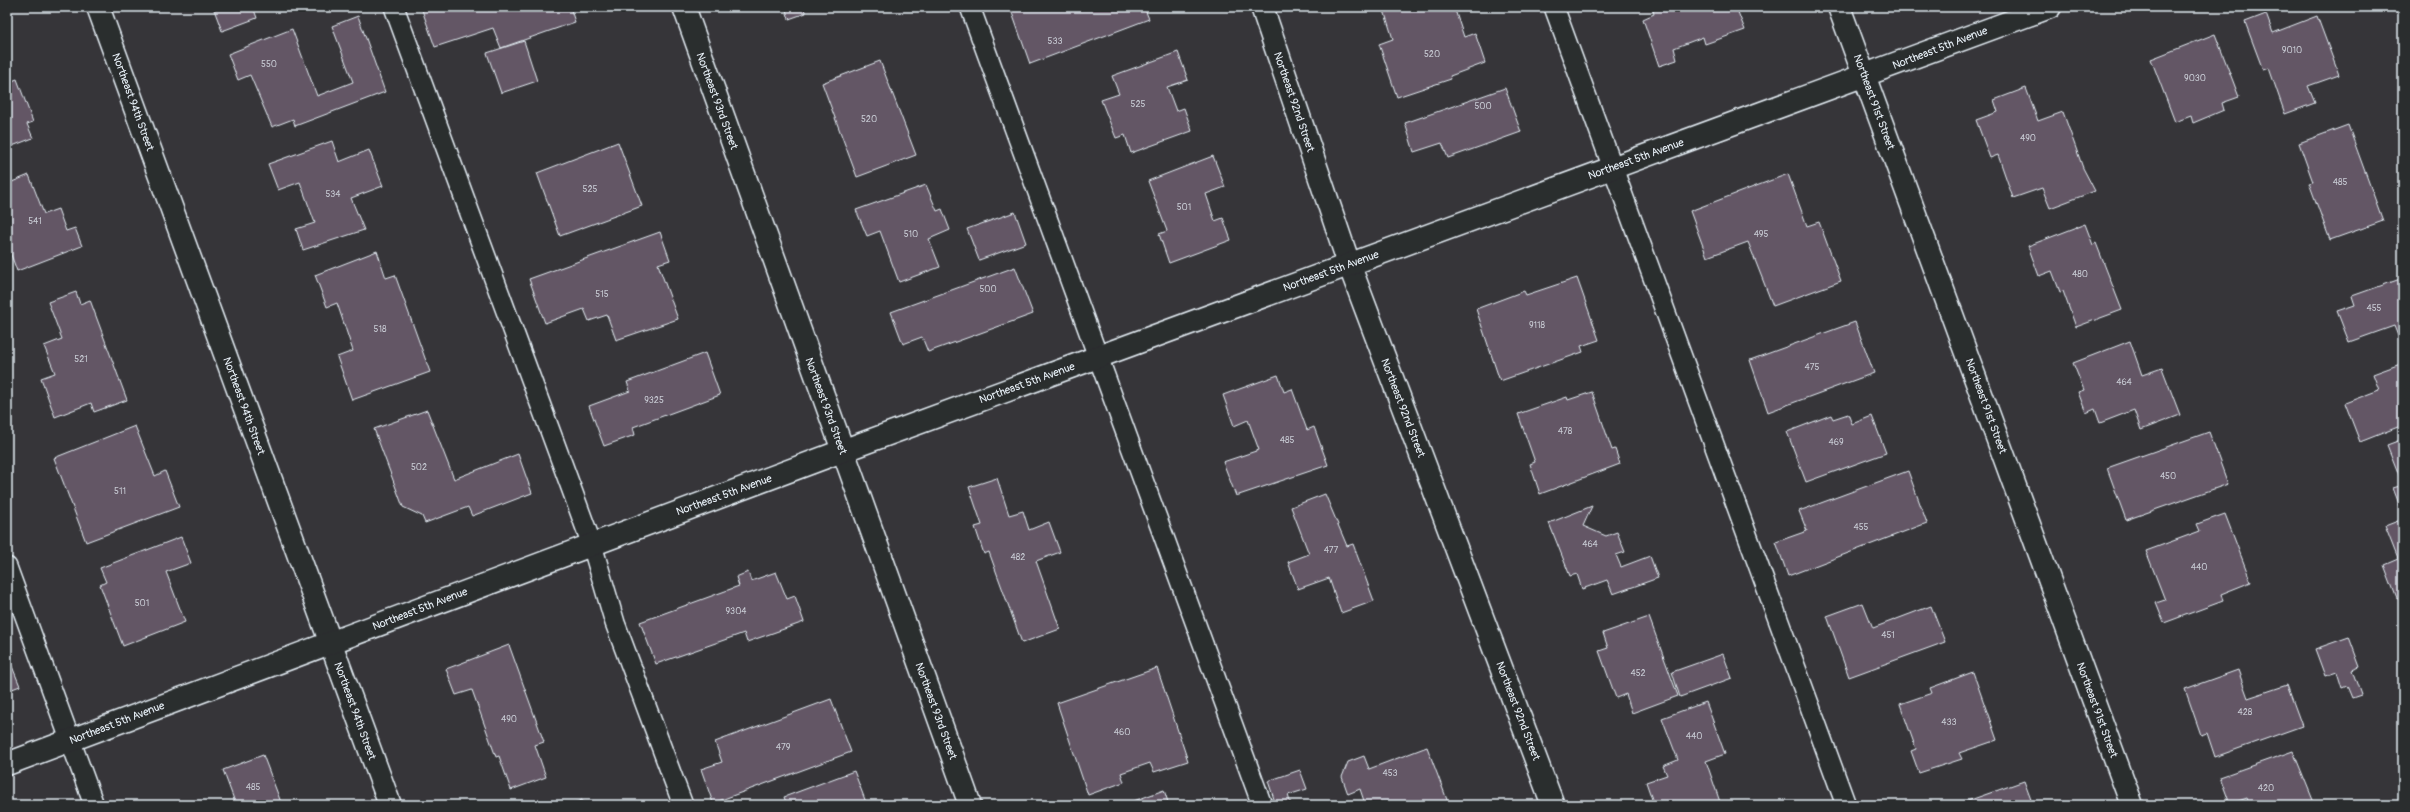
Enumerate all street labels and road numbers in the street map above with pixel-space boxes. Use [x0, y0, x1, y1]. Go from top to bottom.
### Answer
street label: Northeast 5th Avenue [1891, 24, 1990, 72]
street label: Northeast 92nd Street [1271, 50, 1317, 154]
street label: Northeast 94th Street [109, 51, 157, 153]
street label: Northeast 93rd Street [693, 51, 741, 152]
street label: Northeast 91st Street [1851, 52, 1898, 152]
street label: Northeast 5th Avenue [1586, 135, 1686, 182]
street label: Northeast 5th Avenue [1281, 247, 1381, 294]
street label: Northeast 94th Street [220, 355, 268, 457]
street label: Northeast 93rd Street [802, 356, 850, 457]
street label: Northeast 91st Street [1963, 356, 2010, 456]
street label: Northeast 92nd Street [1378, 357, 1428, 460]
street label: Northeast 5th Avenue [977, 359, 1077, 406]
street label: Northeast 5th Avenue [674, 471, 774, 518]
street label: Northeast 5th Avenue [371, 585, 470, 633]
street label: Northeast 94th Street [331, 660, 379, 762]
street label: Northeast 92nd Street [1493, 660, 1543, 763]
street label: Northeast 91st Street [2074, 660, 2121, 760]
street label: Northeast 93rd Street [912, 661, 960, 762]
street label: Northeast 5th Avenue [68, 699, 167, 747]

